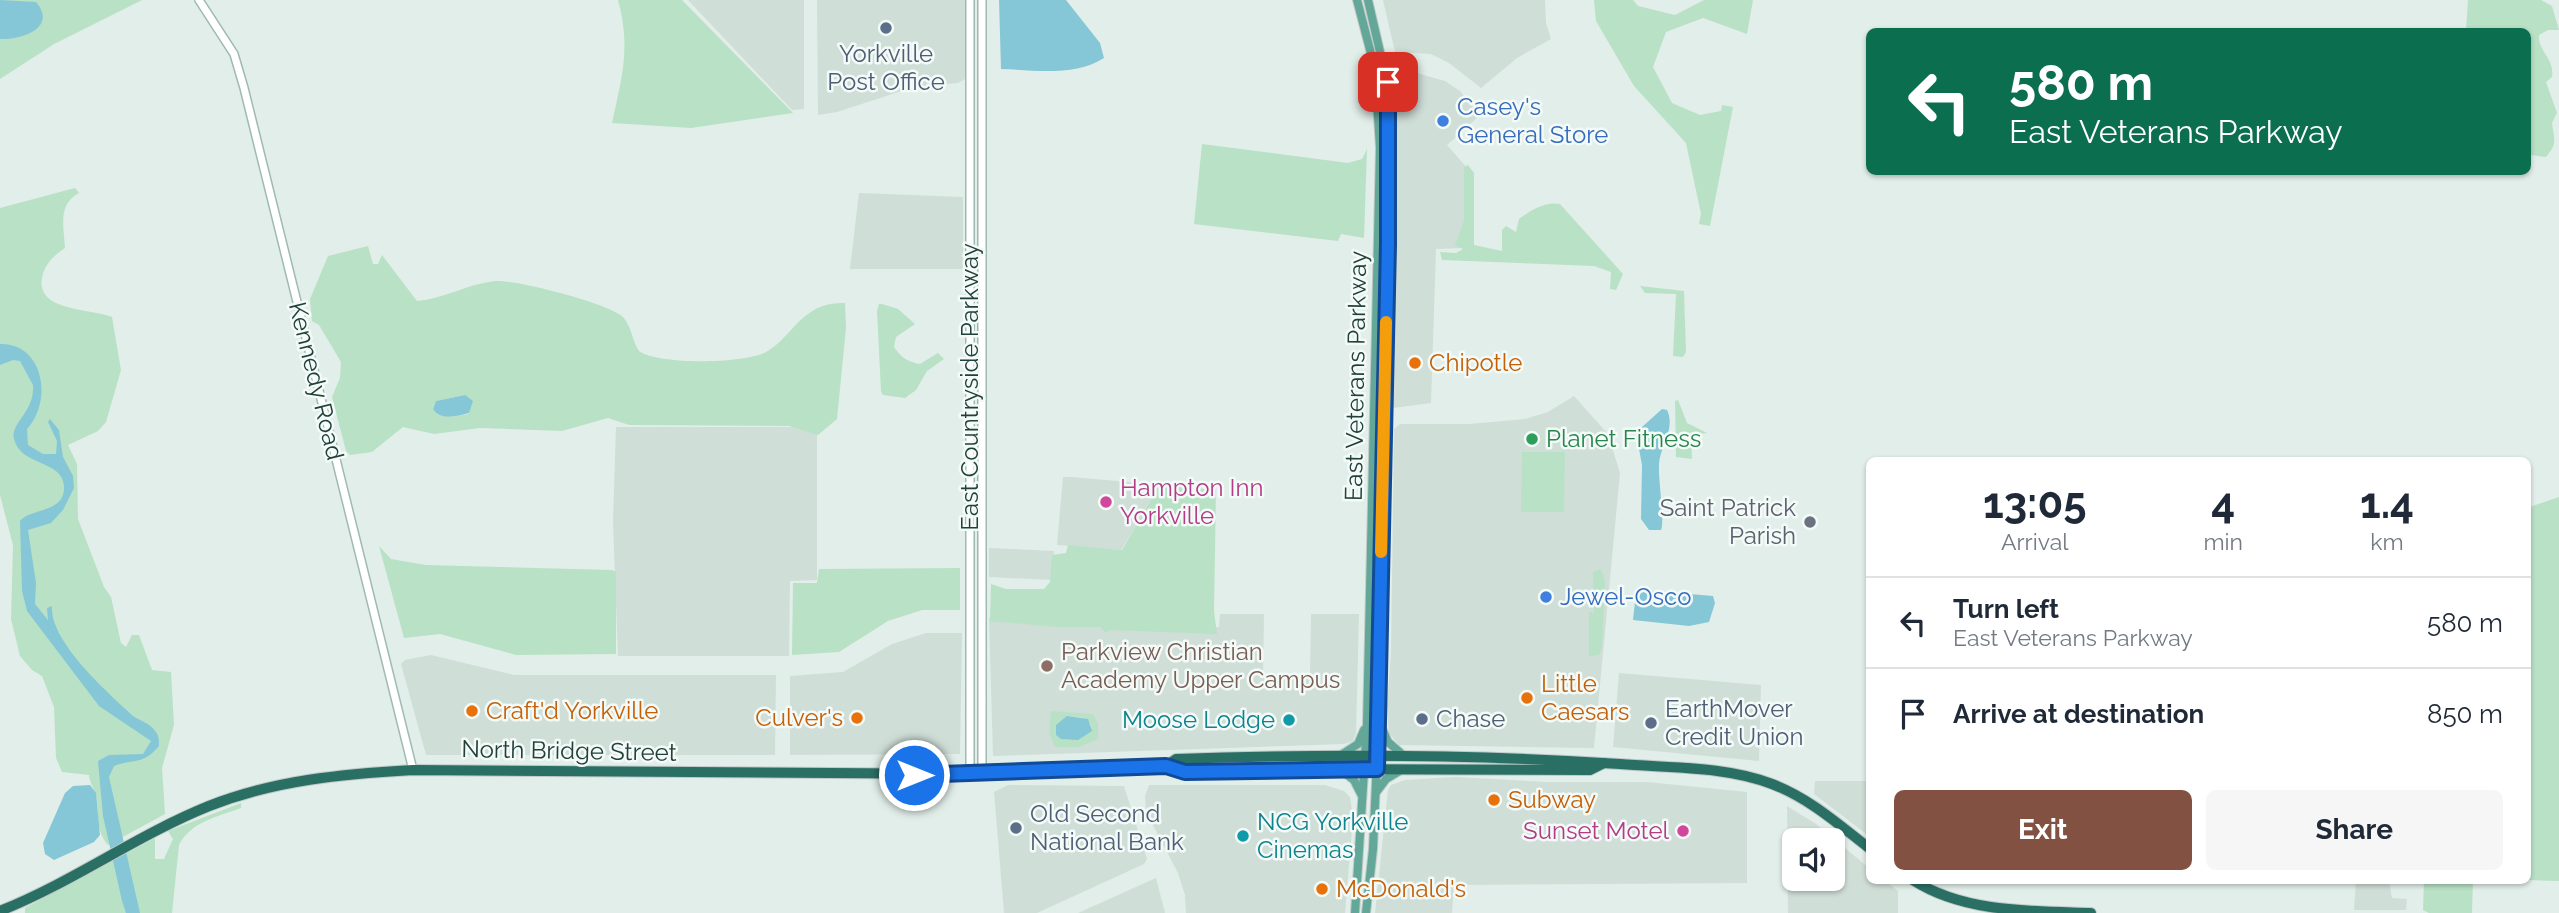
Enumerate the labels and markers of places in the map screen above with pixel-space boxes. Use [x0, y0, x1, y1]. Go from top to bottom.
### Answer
marker: Yorkville Post Office [878, 20, 894, 36]
place label: Yorkville Post Office [827, 39, 945, 96]
pin [1358, 52, 1418, 112]
place label: Casey's General Store [1457, 92, 1608, 149]
marker: Casey's General Store [1435, 113, 1451, 129]
place label: Chipotle [1429, 348, 1522, 377]
marker: Chipotle [1407, 355, 1423, 371]
place label: Planet Fitness [1546, 424, 1701, 453]
marker: Planet Fitness [1524, 431, 1540, 447]
place label: Hampton Inn Yorkville [1120, 473, 1264, 530]
place label: Saint Patrick Parish [1660, 493, 1796, 550]
marker: Hampton Inn Yorkville [1098, 494, 1114, 510]
marker: Saint Patrick Parish [1802, 514, 1818, 530]
place label: Jewel-Osco [1560, 582, 1691, 611]
marker: Jewel-Osco [1538, 589, 1554, 605]
place label: Parkview Christian Academy Upper Campus [1061, 637, 1340, 694]
marker: Parkview Christian Academy Upper Campus [1039, 658, 1055, 674]
place label: Little Caesars [1541, 669, 1629, 726]
marker: Little Caesars [1519, 690, 1535, 706]
place label: EarthMover Credit Union [1665, 694, 1803, 751]
place label: Craft'd Yorkville [486, 696, 658, 725]
marker: Craft'd Yorkville [464, 703, 480, 719]
place label: Culver's [755, 703, 843, 732]
place label: Chase [1436, 704, 1505, 733]
place label: Moose Lodge [1122, 705, 1275, 734]
marker: Culver's [849, 710, 865, 726]
marker: Chase [1414, 711, 1430, 727]
marker: Moose Lodge [1281, 712, 1297, 728]
marker: EarthMover Credit Union [1643, 715, 1659, 731]
place label: Subway [1508, 785, 1596, 814]
marker: Subway [1486, 792, 1502, 808]
place label: Old Second National Bank [1030, 799, 1184, 856]
place label: NCG Yorkville Cinemas [1257, 807, 1408, 864]
place label: Sunset Motel [1523, 816, 1669, 845]
marker: Old Second National Bank [1008, 820, 1024, 836]
marker: Sunset Motel [1675, 823, 1691, 839]
marker: NCG Yorkville Cinemas [1235, 828, 1251, 844]
place label: McDonald's [1336, 874, 1466, 903]
marker: McDonald's [1314, 881, 1330, 897]

